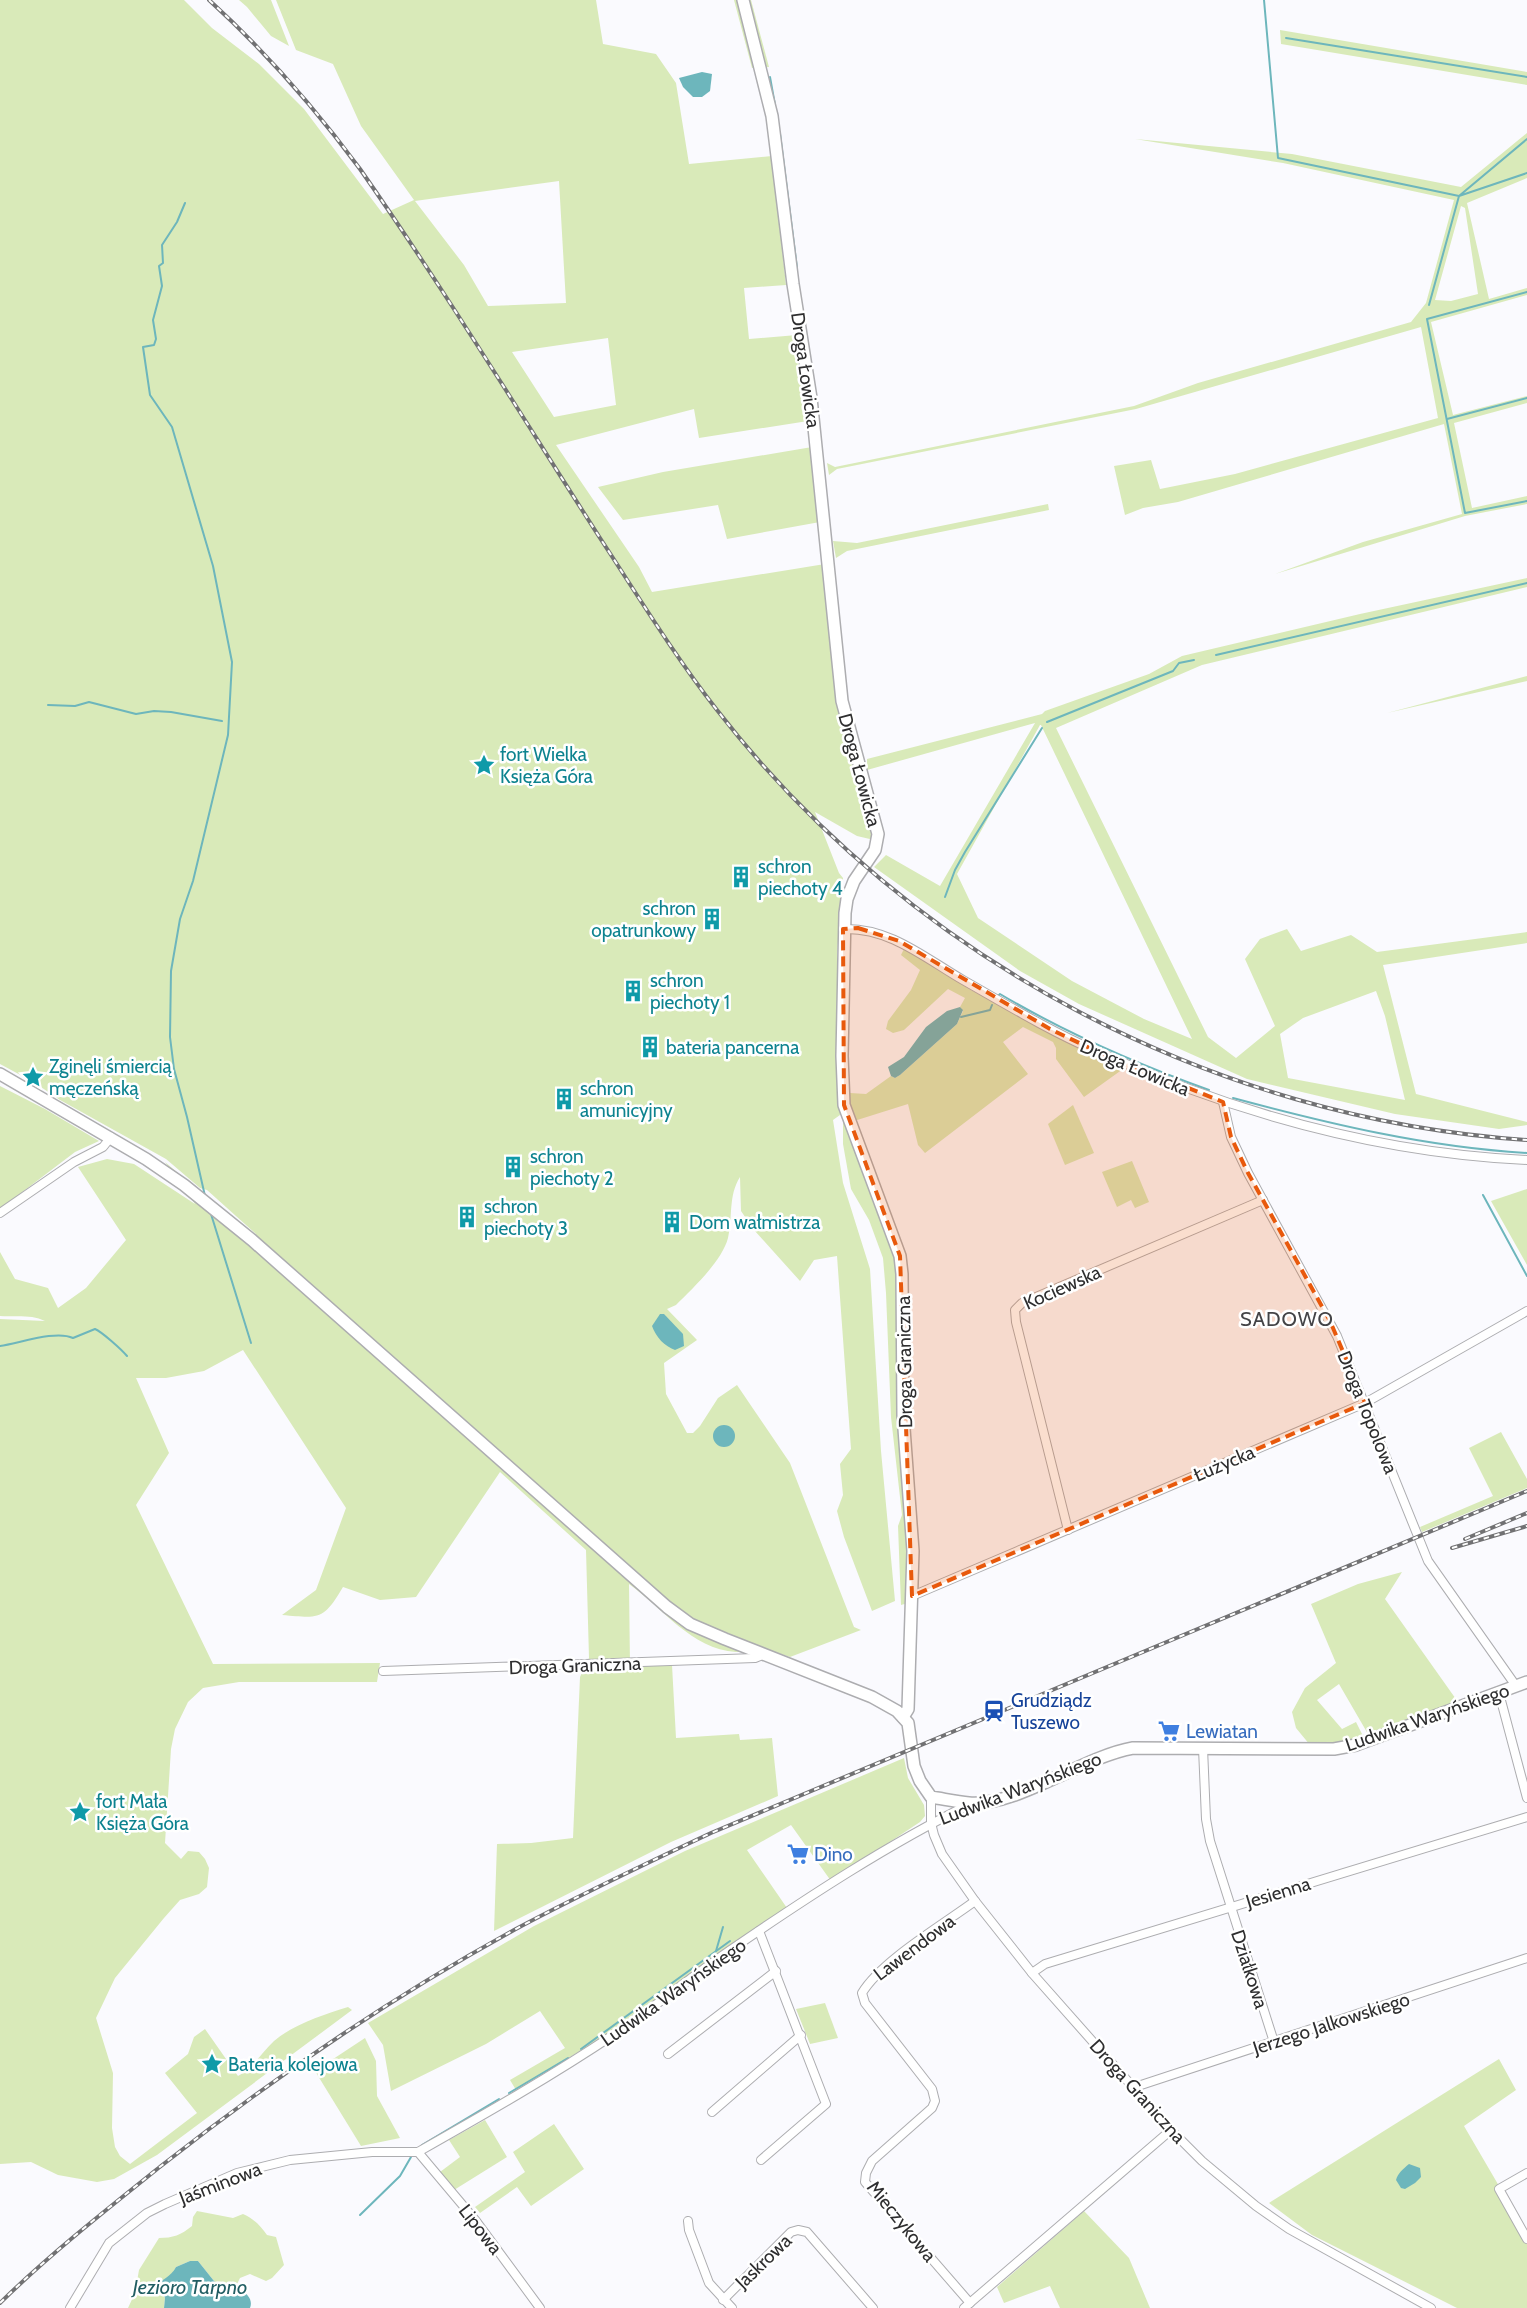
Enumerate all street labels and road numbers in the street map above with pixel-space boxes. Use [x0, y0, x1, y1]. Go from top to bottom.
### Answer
street label: Droga Łowicka [786, 311, 825, 429]
street label: Droga Łowicka [833, 711, 886, 829]
street label: Droga Łowicka [1077, 1034, 1193, 1101]
street label: Kociewska [1020, 1260, 1104, 1315]
street label: Droga Graniczna [892, 1296, 917, 1428]
street label: Droga Topolowa [1332, 1347, 1403, 1477]
street label: Łużycka [1190, 1440, 1258, 1487]
street label: Droga Graniczna [508, 1652, 642, 1679]
street label: Ludwika Waryńskiego [1342, 1679, 1512, 1756]
street label: Ludwika Waryńskiego [936, 1747, 1105, 1830]
street label: Jesienna [1242, 1872, 1313, 1913]
street label: Lawendowa [869, 1909, 960, 1986]
street label: Działkowa [1226, 1927, 1273, 2011]
street label: Ludwika Waryńskiego [596, 1934, 750, 2051]
street label: Jerzego Jalkowskiego [1249, 1987, 1412, 2060]
street label: Droga Graniczna [1085, 2034, 1190, 2148]
street label: Jaśminowa [175, 2157, 265, 2210]
street label: Mieczykowa [862, 2176, 941, 2266]
street label: Lipowa [454, 2200, 507, 2259]
street label: Jaskrowa [730, 2229, 796, 2294]

